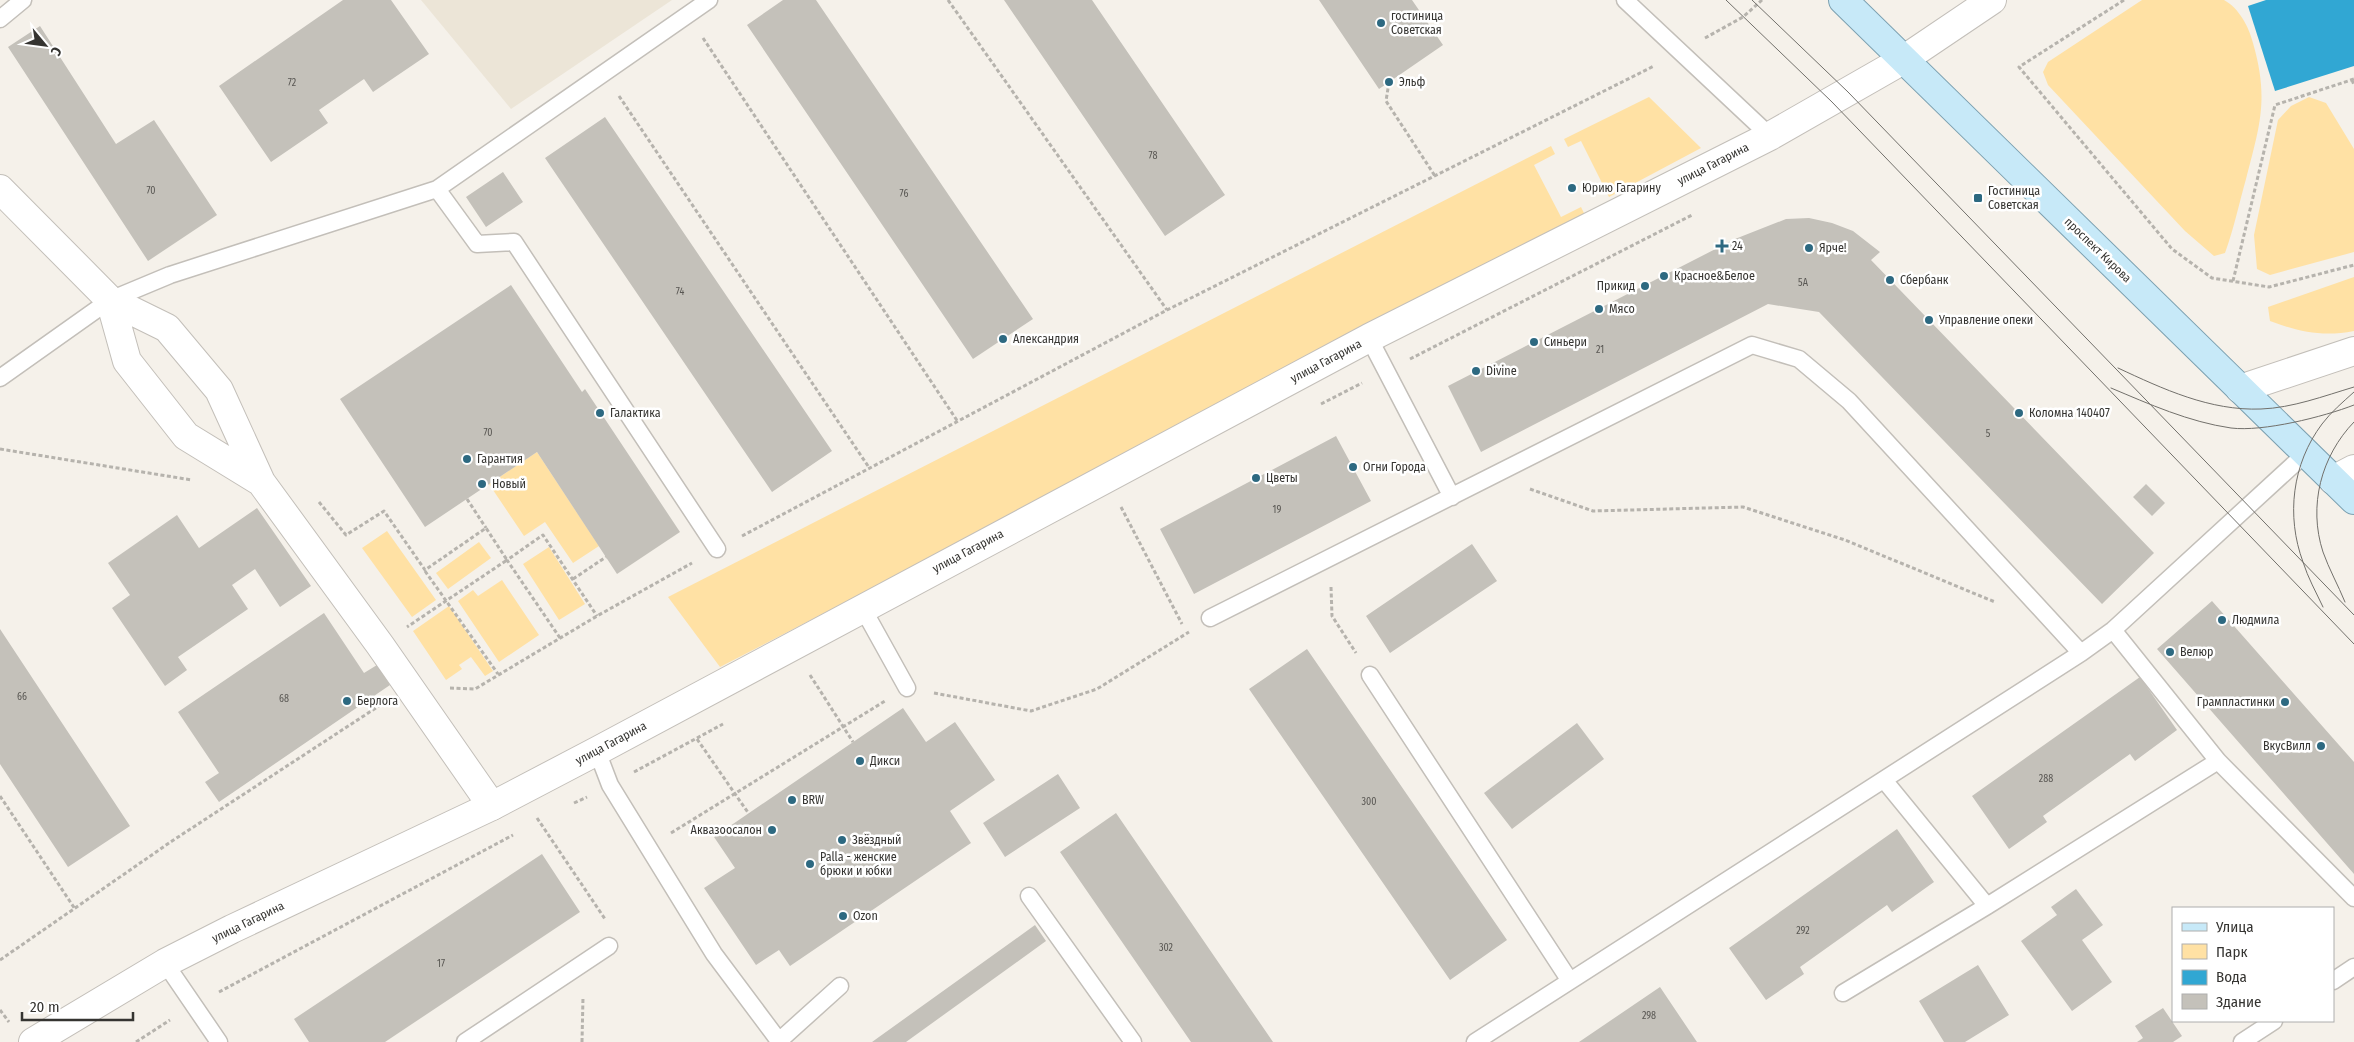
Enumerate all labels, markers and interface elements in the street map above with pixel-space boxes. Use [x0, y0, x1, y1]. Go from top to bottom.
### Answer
place label: гостиница Советская [1391, 9, 1443, 37]
marker: гостиница Советская [1375, 17, 1387, 29]
north arrow [20, 20, 70, 70]
text: С [46, 44, 65, 59]
place label: Эльф [1399, 75, 1425, 89]
marker: Эльф [1383, 76, 1395, 88]
house number: 72 [288, 77, 297, 89]
street label: улица Гагарина [1675, 140, 1751, 188]
house number: 78 [1149, 150, 1157, 162]
place label: Юрию Гагарину [1582, 181, 1661, 195]
marker: Юрию Гагарину [1566, 182, 1578, 194]
place label: Гостиница Советская [1988, 184, 2040, 212]
house number: 70 [146, 185, 156, 197]
house number: 76 [900, 188, 908, 200]
marker: Гостиница Советская [1972, 192, 1984, 204]
street label: проспект Кирова [2062, 215, 2134, 285]
place label: 24 [1732, 239, 1743, 253]
marker: 24 [1716, 240, 1728, 252]
place label: Ярче! [1819, 241, 1847, 255]
marker: Ярче! [1803, 242, 1815, 254]
place label: Красное&Белое [1674, 269, 1755, 283]
marker: Красное&Белое [1658, 270, 1670, 282]
place label: Сбербанк [1900, 273, 1949, 287]
marker: Сбербанк [1884, 274, 1896, 286]
house number: 5А [1798, 277, 1809, 289]
place label: Прикид [1597, 279, 1635, 293]
marker: Прикид [1639, 280, 1651, 292]
house number: 74 [676, 286, 684, 298]
place label: Мясо [1609, 302, 1635, 316]
marker: Мясо [1593, 303, 1605, 315]
place label: Управление опеки [1938, 313, 2033, 327]
marker: Управление опеки [1923, 314, 1935, 326]
place label: Александрия [1013, 332, 1079, 346]
marker: Александрия [997, 333, 1009, 345]
place label: Синьери [1544, 335, 1587, 349]
street label: улица Гагарина [1288, 336, 1364, 386]
marker: Синьери [1528, 336, 1540, 348]
house number: 21 [1596, 344, 1604, 356]
place label: Divine [1486, 364, 1517, 378]
marker: Divine [1470, 365, 1482, 377]
place label: Галактика [610, 406, 661, 420]
place label: Коломна 140407 [2029, 406, 2110, 420]
marker: Галактика [594, 407, 606, 419]
marker: Коломна 140407 [2013, 407, 2025, 419]
house number: 70 [483, 427, 493, 439]
house number: 5 [1986, 428, 1991, 440]
place label: Гарантия [477, 452, 523, 466]
marker: Гарантия [461, 453, 473, 465]
place label: Огни Города [1363, 460, 1426, 474]
marker: Огни Города [1347, 461, 1359, 473]
place label: Цветы [1266, 471, 1298, 485]
marker: Цветы [1250, 472, 1262, 484]
place label: Новый [492, 477, 526, 491]
marker: Новый [476, 478, 488, 490]
house number: 19 [1273, 504, 1282, 516]
street label: улица Гагарина [930, 526, 1006, 576]
place label: Людмила [2232, 613, 2279, 627]
marker: Людмила [2216, 614, 2228, 626]
place label: Велюр [2180, 645, 2213, 659]
marker: Велюр [2164, 646, 2176, 658]
house number: 66 [17, 691, 27, 703]
house number: 68 [279, 693, 289, 705]
place label: Берлога [357, 694, 398, 708]
marker: Берлога [341, 695, 353, 707]
place label: Грампластинки [2197, 695, 2275, 709]
marker: Грампластинки [2279, 696, 2291, 708]
street label: улица Гагарина [573, 718, 649, 768]
place label: ВкусВилл [2263, 739, 2311, 753]
marker: ВкусВилл [2315, 740, 2327, 752]
place label: Дикси [869, 754, 900, 768]
marker: Дикси [854, 755, 866, 767]
house number: 288 [2039, 773, 2053, 785]
place label: BRW [802, 793, 824, 807]
marker: BRW [786, 794, 798, 806]
house number: 300 [1362, 796, 1376, 808]
place label: Аквазоосалон [691, 823, 762, 837]
marker: Аквазоосалон [766, 824, 778, 836]
place label: Звёздный [852, 833, 901, 847]
marker: Звёздный [836, 834, 848, 846]
place label: Palla - женские брюки и юбки [820, 850, 897, 878]
marker: Palla - женские брюки и юбки [804, 858, 816, 870]
street label: улица Гагарина [210, 899, 286, 945]
legend [2172, 907, 2334, 1022]
place label: Ozon [853, 909, 878, 923]
marker: Ozon [837, 910, 849, 922]
text: Улица [2215, 918, 2254, 936]
house number: 292 [1796, 925, 1810, 937]
house number: 302 [1159, 942, 1174, 954]
text: Парк [2216, 943, 2247, 961]
house number: 17 [437, 958, 445, 970]
text: Вода [2216, 968, 2247, 986]
scale bar [22, 990, 134, 1022]
text: Здание [2216, 993, 2262, 1011]
text: 20 m [30, 998, 60, 1016]
house number: 298 [1642, 1010, 1656, 1022]

